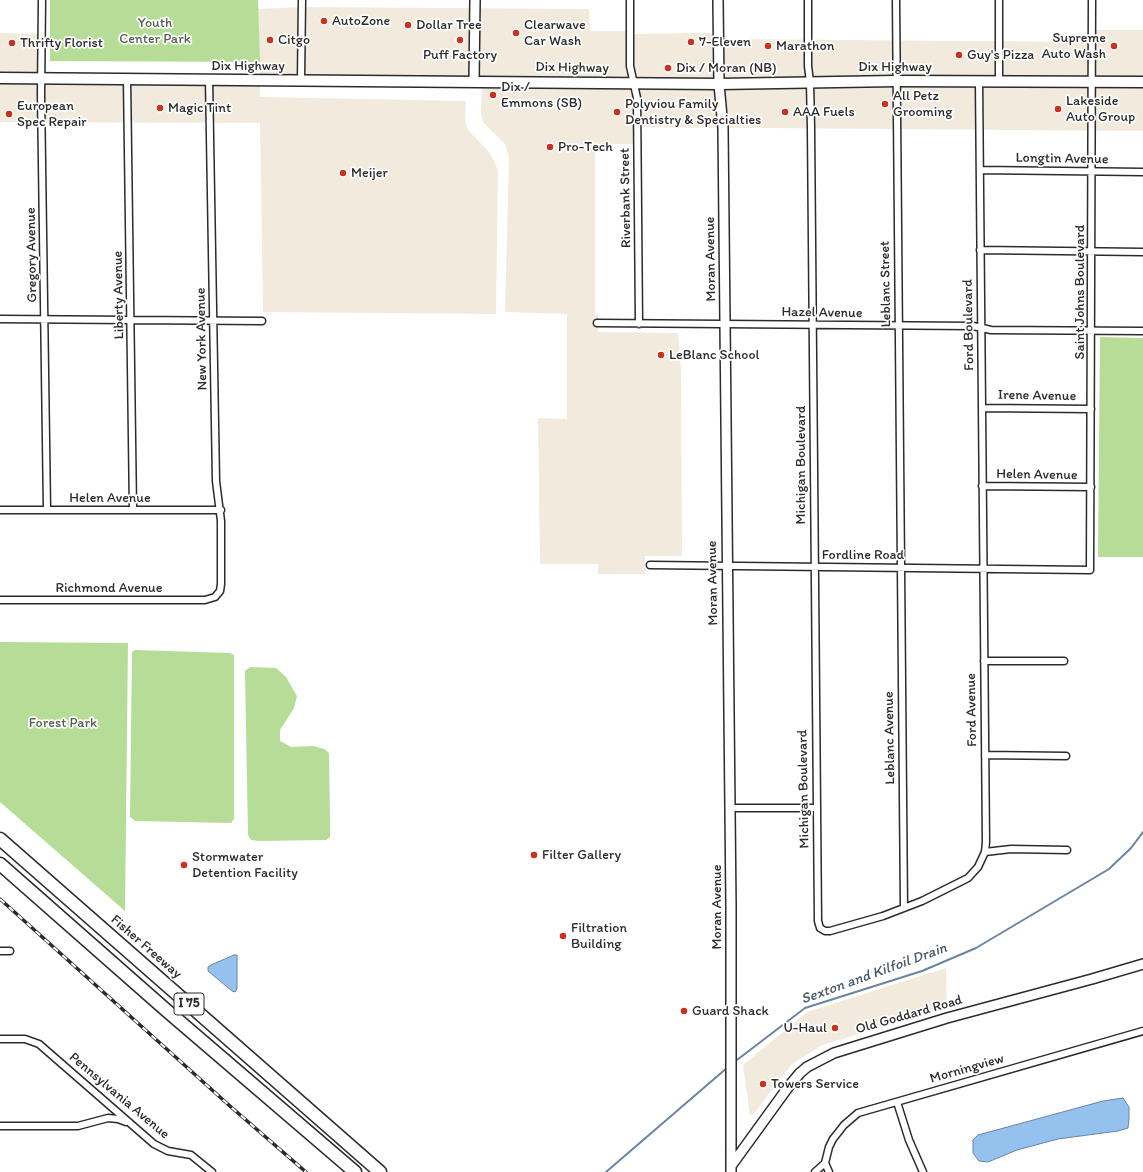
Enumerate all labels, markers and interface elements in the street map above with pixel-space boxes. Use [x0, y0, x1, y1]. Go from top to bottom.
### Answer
place label: AutoZone [332, 13, 390, 29]
park label: Youth Center Park [119, 15, 191, 48]
marker: AutoZone [319, 16, 329, 26]
place label: Dollar Tree [416, 17, 482, 33]
place label: Clearwave Car Wash [524, 17, 586, 50]
marker: Dollar Tree [403, 20, 413, 30]
marker: Clearwave Car Wash [511, 28, 521, 38]
place label: Supreme Auto Wash [1042, 30, 1106, 62]
place label: Citgo [278, 32, 310, 48]
place label: 7-Eleven [699, 34, 751, 50]
place label: Thrifty Florist [20, 35, 103, 51]
marker: Citgo [265, 35, 275, 45]
marker: Puff Factory [455, 35, 465, 45]
marker: 7-Eleven [686, 37, 696, 47]
marker: Thrifty Florist [7, 38, 17, 48]
place label: Marathon [776, 38, 834, 54]
marker: Marathon [763, 41, 773, 51]
marker: Supreme Auto Wash [1109, 41, 1119, 51]
place label: Puff Factory [423, 47, 497, 63]
place label: Guy's Pizza [967, 47, 1034, 63]
marker: Guy's Pizza [954, 50, 964, 60]
street label: Dix Highway [211, 58, 285, 74]
street label: Dix Highway [535, 59, 609, 77]
street label: Dix Highway [858, 59, 932, 75]
place label: Dix / Moran (NB) [676, 60, 777, 76]
marker: Dix / Moran (NB) [663, 63, 673, 73]
place label: Dix / Emmons (SB) [501, 79, 582, 112]
place label: All Petz Grooming [893, 88, 952, 120]
marker: Dix / Emmons (SB) [488, 90, 498, 100]
place label: Lakeside Auto Group [1066, 93, 1135, 126]
place label: Polyviou Family Dentistry & Specialties [625, 96, 761, 128]
place label: European Spec Repair [17, 98, 87, 130]
marker: All Petz Grooming [880, 99, 890, 109]
place label: Magic Tint [168, 100, 231, 116]
marker: Magic Tint [155, 103, 165, 113]
place label: AAA Fuels [793, 104, 855, 120]
marker: Lakeside Auto Group [1053, 104, 1063, 114]
marker: Polyviou Family Dentistry & Specialties [612, 107, 622, 117]
marker: AAA Fuels [780, 107, 790, 117]
marker: European Spec Repair [4, 109, 14, 119]
place label: Pro-Tech [558, 139, 613, 155]
marker: Pro-Tech [545, 142, 555, 152]
street label: Riverbank Street [617, 148, 635, 248]
street label: Longtin Avenue [1015, 150, 1109, 168]
place label: Meijer [351, 165, 388, 181]
marker: Meijer [338, 168, 348, 178]
street label: Gregory Avenue [23, 207, 41, 303]
street label: Moran Avenue [702, 216, 720, 302]
street label: Saint Johns Boulevard [1072, 225, 1088, 359]
street label: Leblanc Street [877, 241, 895, 327]
street label: Liberty Avenue [110, 251, 128, 339]
street label: Ford Boulevard [960, 279, 978, 371]
street label: New York Avenue [193, 288, 211, 390]
street label: Hazel Avenue [781, 304, 863, 322]
place label: LeBlanc School [669, 347, 759, 363]
marker: LeBlanc School [656, 350, 666, 360]
street label: Irene Avenue [998, 387, 1076, 405]
street label: Michigan Boulevard [793, 405, 809, 525]
street label: Helen Avenue [996, 466, 1078, 484]
street label: Helen Avenue [69, 490, 151, 506]
street label: Moran Avenue [704, 540, 722, 626]
street label: Fordline Road [822, 547, 904, 563]
street label: Richmond Avenue [56, 580, 162, 596]
street label: Ford Avenue [963, 673, 981, 747]
street label: Leblanc Avenue [881, 691, 899, 785]
park label: Forest Park [29, 715, 97, 731]
street label: Michigan Boulevard [795, 729, 813, 849]
place label: Filter Gallery [542, 847, 621, 863]
place label: Stormwater Detention Facility [192, 849, 298, 882]
marker: Filter Gallery [529, 850, 539, 860]
marker: Stormwater Detention Facility [179, 860, 189, 870]
street label: Moran Avenue [709, 864, 725, 950]
street label: Fisher Freeway [107, 912, 185, 982]
place label: Filtration Building [571, 920, 627, 952]
marker: Filtration Building [558, 931, 568, 941]
water label: Sexton and Kilfoil Drain [799, 939, 949, 1009]
street label: Old Goddard Road [854, 992, 964, 1038]
road number: I 75 [174, 993, 204, 1015]
place label: Guard Shack [692, 1003, 769, 1019]
marker: Guard Shack [679, 1006, 689, 1016]
place label: U-Haul [784, 1020, 827, 1036]
marker: U-Haul [830, 1023, 840, 1033]
street label: Pennsylvania Avenue [65, 1049, 173, 1143]
street label: Morningview [928, 1050, 1006, 1088]
place label: Towers Service [771, 1076, 859, 1092]
marker: Towers Service [758, 1079, 768, 1089]

